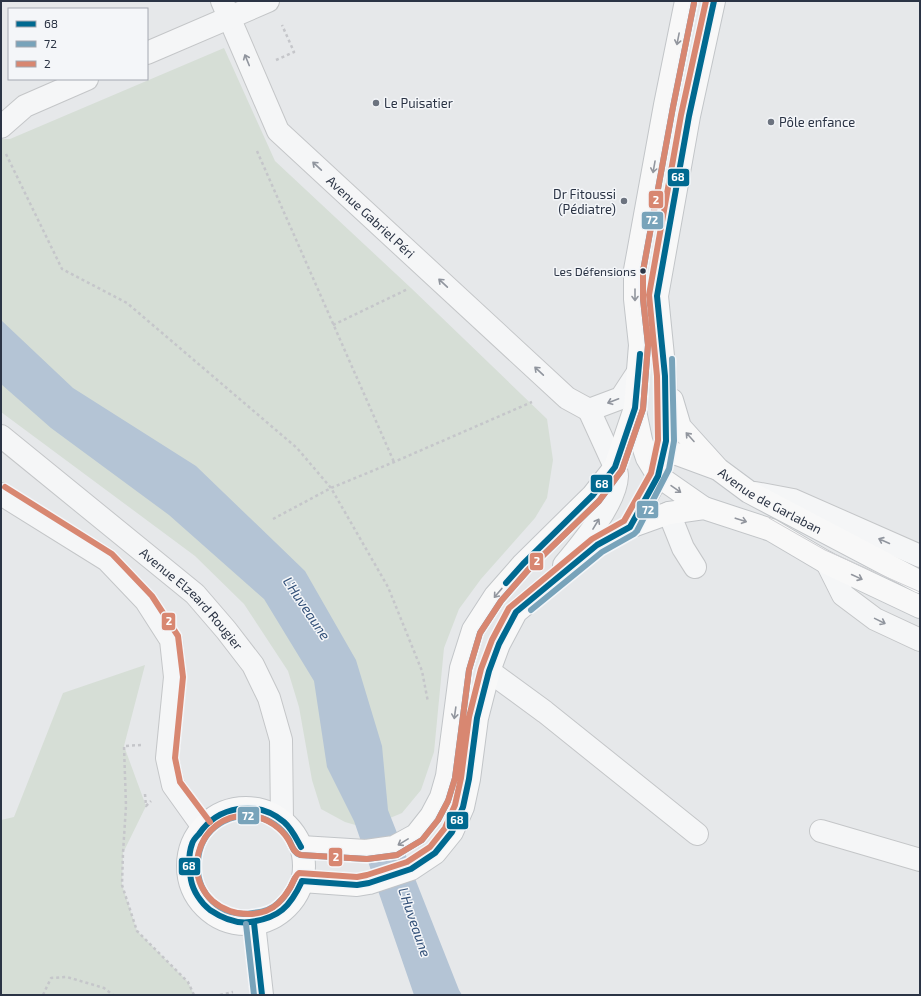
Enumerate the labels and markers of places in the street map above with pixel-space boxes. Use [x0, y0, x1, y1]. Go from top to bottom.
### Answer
place label: Le Puisatier [384, 95, 453, 111]
marker: Le Puisatier [371, 98, 381, 108]
place label: Pôle enfance [779, 114, 855, 130]
marker: Pôle enfance [766, 117, 776, 127]
place label: Dr Fitoussi (Pédiatre) [553, 186, 616, 217]
marker: Dr Fitoussi (Pédiatre) [619, 196, 629, 206]
place label: Les Défensions [553, 264, 636, 278]
marker: Les Défensions [638, 266, 648, 276]

